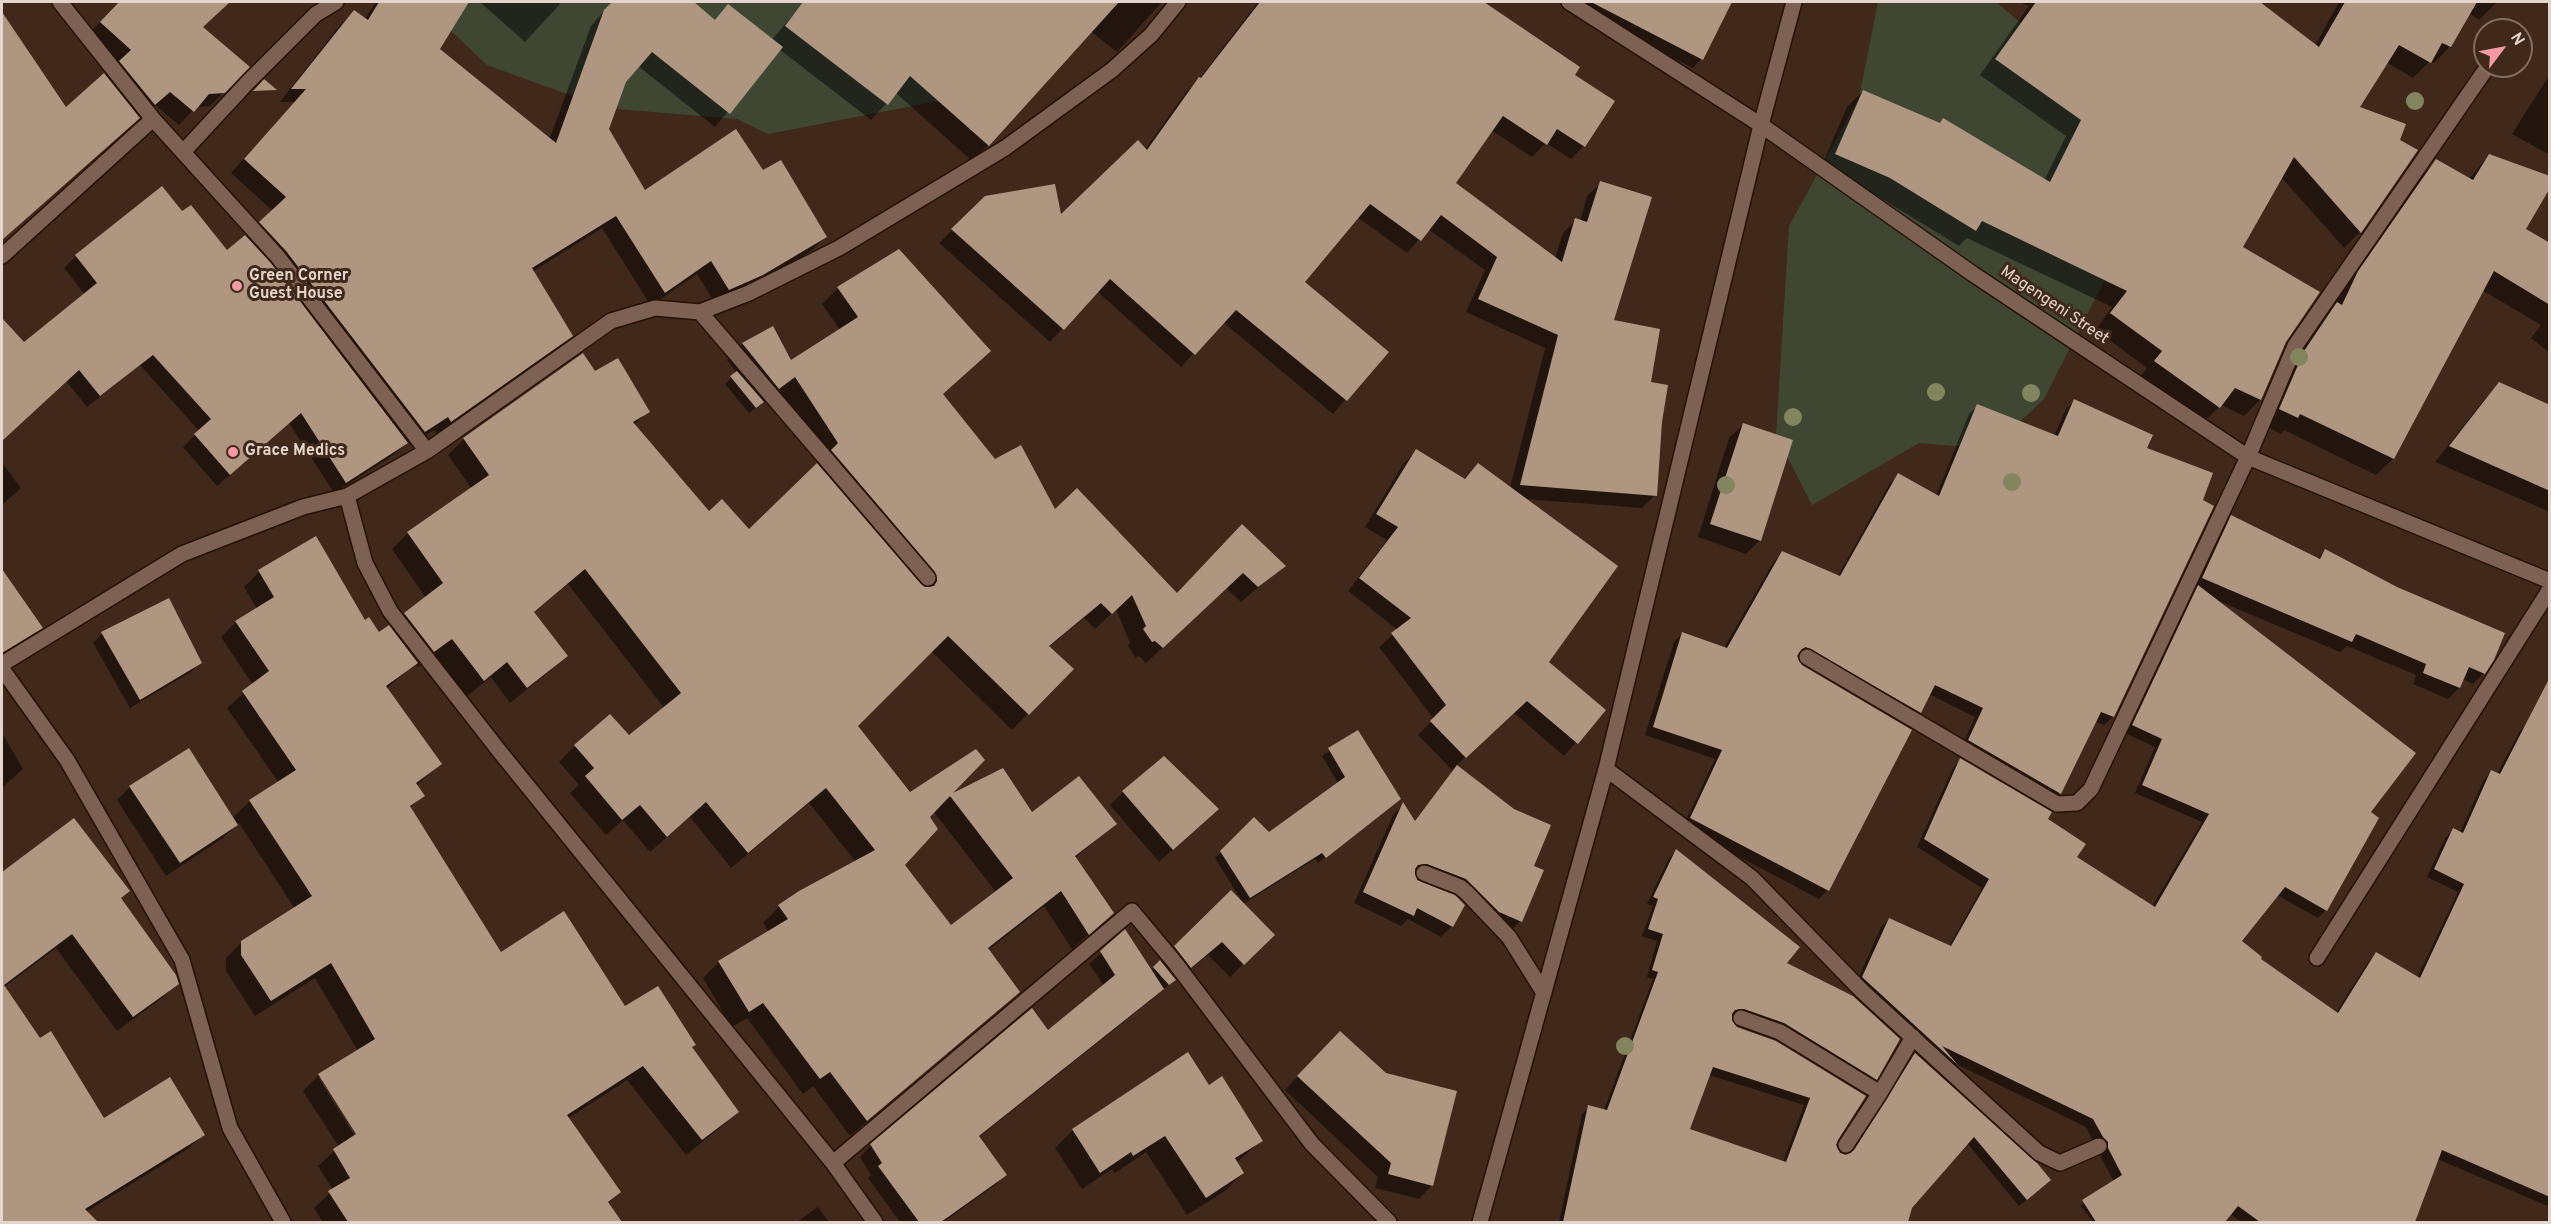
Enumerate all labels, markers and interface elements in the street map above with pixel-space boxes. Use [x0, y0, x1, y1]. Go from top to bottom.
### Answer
north arrow [2473, 18, 2533, 78]
text: N [2505, 29, 2528, 50]
street label: Magengeni Street [1996, 263, 2112, 349]
place label: Green Corner Guest House [249, 267, 349, 305]
marker: Green Corner Guest House [230, 279, 244, 293]
place label: Grace Medics [245, 442, 345, 462]
marker: Grace Medics [226, 445, 240, 459]

